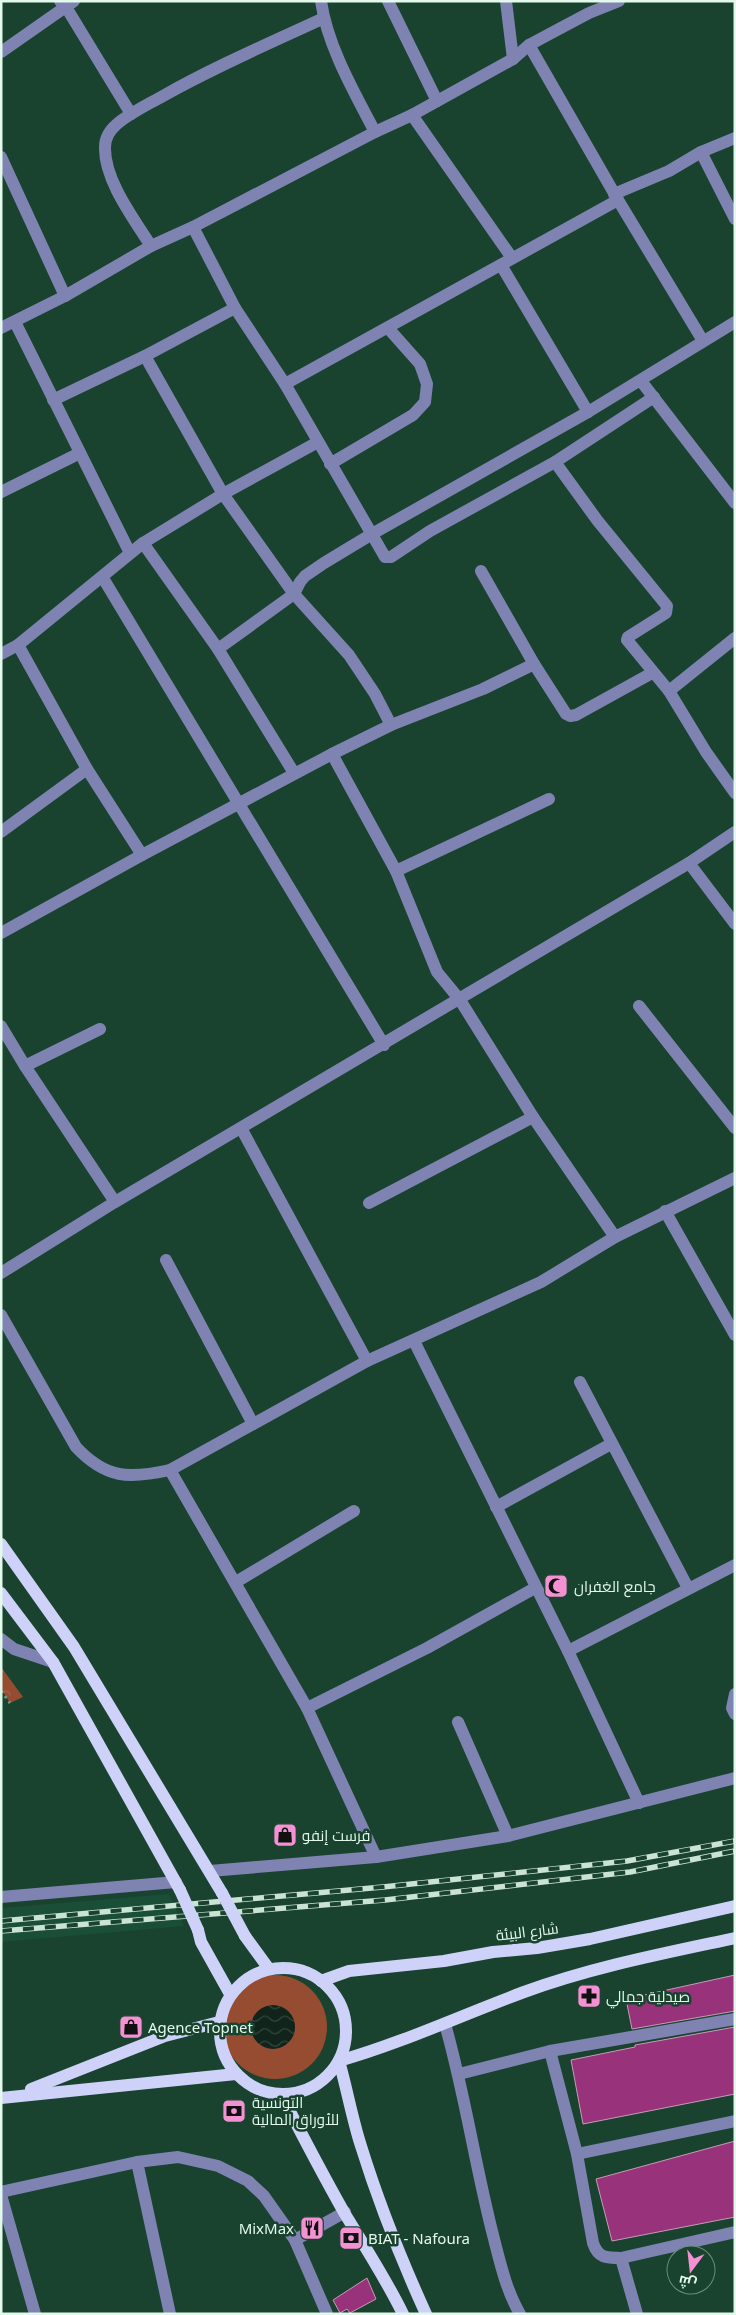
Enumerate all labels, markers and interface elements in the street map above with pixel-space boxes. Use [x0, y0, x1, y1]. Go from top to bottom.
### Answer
mosque icon: جامع الغفران [543, 1573, 569, 1599]
place label: جامع الغفران [574, 1576, 656, 1598]
shop icon: فرست إنفو [272, 1822, 298, 1848]
place label: فرست إنفو [302, 1825, 370, 1845]
street label: شارع البيئة [495, 1917, 560, 1947]
pharmacy icon: صيدلية جمالي [576, 1983, 602, 2009]
place label: صيدلية جمالي [606, 1986, 690, 2009]
shop icon: Agence Topnet [118, 2014, 144, 2040]
place label: Agence Topnet [148, 2017, 253, 2037]
place label: التونسية للأوراق المالية [252, 2092, 339, 2130]
bank icon: التونسية للأوراق المالية [221, 2098, 247, 2124]
restaurant icon: MixMax [299, 2215, 325, 2241]
place label: MixMax [239, 2218, 294, 2238]
bank icon: BIAT - Nafoura [338, 2225, 364, 2251]
place label: BIAT - Nafoura [368, 2228, 470, 2248]
north arrow [666, 2245, 716, 2295]
text: ش [676, 2272, 699, 2295]

